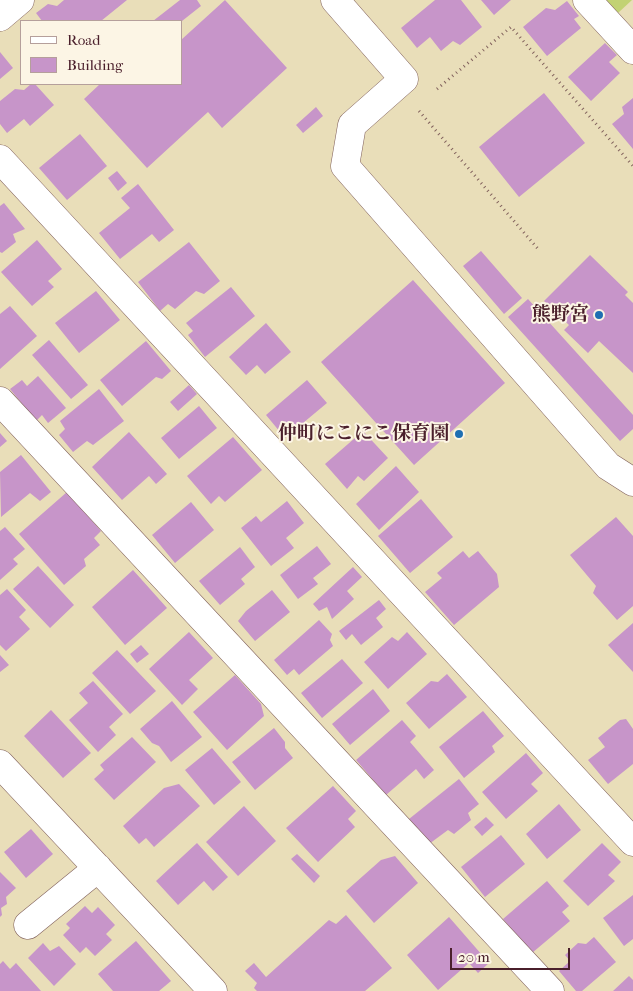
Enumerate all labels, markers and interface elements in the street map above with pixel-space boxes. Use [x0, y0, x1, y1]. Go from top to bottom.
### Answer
legend [20, 20, 182, 85]
text: Road [67, 31, 100, 49]
text: Building [67, 56, 123, 74]
place label: 熊野宮 [532, 304, 589, 326]
marker: 熊野宮 [593, 309, 605, 321]
place label: 仲町にこにこ保育園 [278, 423, 449, 445]
marker: 仲町にこにこ保育園 [453, 428, 465, 440]
scale bar [453, 938, 573, 970]
text: 20 m [458, 948, 490, 966]

